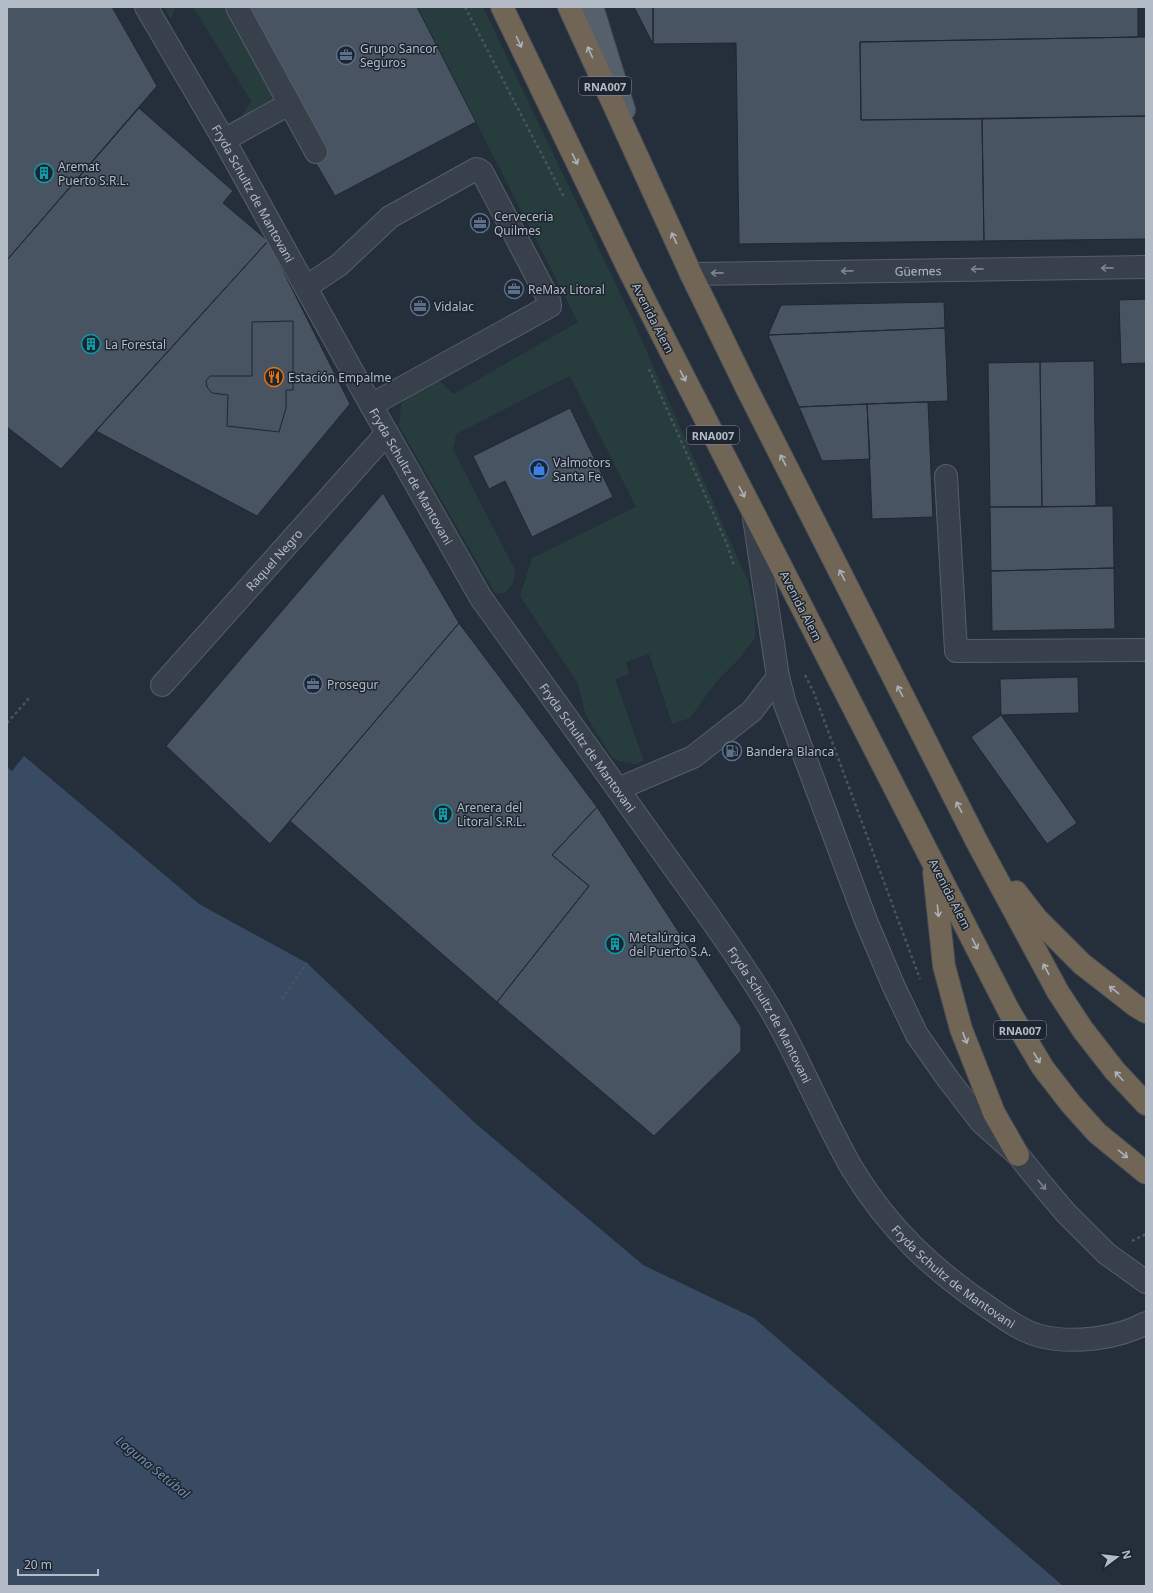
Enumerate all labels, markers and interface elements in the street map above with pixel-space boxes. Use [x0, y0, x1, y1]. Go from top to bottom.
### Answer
one-way arrow [516, 36, 523, 48]
place label: Grupo Sancor Seguros [360, 40, 438, 71]
office icon: Grupo Sancor Seguros [335, 44, 357, 66]
one-way arrow [586, 47, 593, 59]
road number: RNA007 [579, 77, 631, 95]
street label: Fryda Schultz de Mantovani [208, 121, 299, 265]
one-way arrow [572, 153, 579, 165]
place label: Aremat Puerto S.R.L. [58, 158, 129, 189]
building icon: Aremat Puerto S.R.L. [33, 162, 55, 184]
place label: Cerveceria Quilmes [494, 208, 554, 239]
office icon: Cerveceria Quilmes [469, 212, 491, 234]
one-way arrow [670, 233, 678, 245]
street label: Güemes [894, 262, 942, 279]
one-way arrow [1101, 264, 1114, 272]
one-way arrow [971, 266, 984, 273]
one-way arrow [841, 267, 854, 275]
one-way arrow [711, 269, 724, 277]
office icon: ReMax Litoral [503, 278, 525, 300]
street label: Avenida Alem [628, 280, 678, 356]
place label: ReMax Litoral [528, 281, 605, 298]
office icon: Vidalac [409, 295, 431, 317]
place label: Vidalac [434, 298, 474, 315]
building icon: La Forestal [80, 333, 102, 355]
place label: La Forestal [105, 336, 166, 353]
restaurant icon: Estación Empalme [263, 366, 285, 388]
place label: Estación Empalme [288, 369, 391, 386]
one-way arrow [680, 370, 687, 382]
street label: Fryda Schultz de Mantovani [366, 404, 457, 548]
road number: RNA007 [687, 426, 739, 444]
place label: Valmotors Santa Fe [553, 454, 611, 485]
one-way arrow [779, 454, 786, 466]
shop icon: Valmotors Santa Fe [528, 458, 550, 480]
one-way arrow [739, 486, 746, 498]
street label: Raquel Negro [242, 525, 306, 594]
street label: Avenida Alem [776, 568, 826, 644]
one-way arrow [837, 570, 845, 582]
office icon: Prosegur [302, 673, 324, 695]
place label: Prosegur [327, 676, 379, 693]
street label: Fryda Schultz de Mantovani [536, 679, 640, 815]
one-way arrow [896, 686, 904, 698]
fuel station icon: Bandera Blanca [721, 740, 743, 762]
place label: Bandera Blanca [746, 743, 834, 760]
place label: Arenera del Litoral S.R.L. [457, 799, 526, 830]
one-way arrow [955, 801, 963, 813]
building icon: Arenera del Litoral S.R.L. [432, 803, 454, 825]
street label: Avenida Alem [925, 856, 975, 932]
one-way arrow [934, 905, 942, 918]
place label: Metalúrgica del Puerto S.A. [629, 929, 711, 960]
building icon: Metalúrgica del Puerto S.A. [604, 933, 626, 955]
one-way arrow [972, 937, 979, 949]
street label: Fryda Schultz de Mantovani [724, 943, 816, 1086]
one-way arrow [1041, 963, 1049, 975]
one-way arrow [1109, 985, 1120, 994]
road number: RNA007 [994, 1021, 1046, 1039]
one-way arrow [961, 1032, 969, 1044]
one-way arrow [1033, 1052, 1041, 1064]
one-way arrow [1115, 1070, 1124, 1081]
one-way arrow [1118, 1150, 1128, 1159]
one-way arrow [1038, 1180, 1047, 1191]
street label: Fryda Schultz de Mantovani [888, 1221, 1019, 1332]
water label: Laguna Setúbal [112, 1432, 194, 1503]
north arrow [1097, 1537, 1137, 1577]
text: N [1119, 1548, 1136, 1561]
scale bar [18, 1551, 98, 1577]
text: 20 m [24, 1556, 52, 1573]

